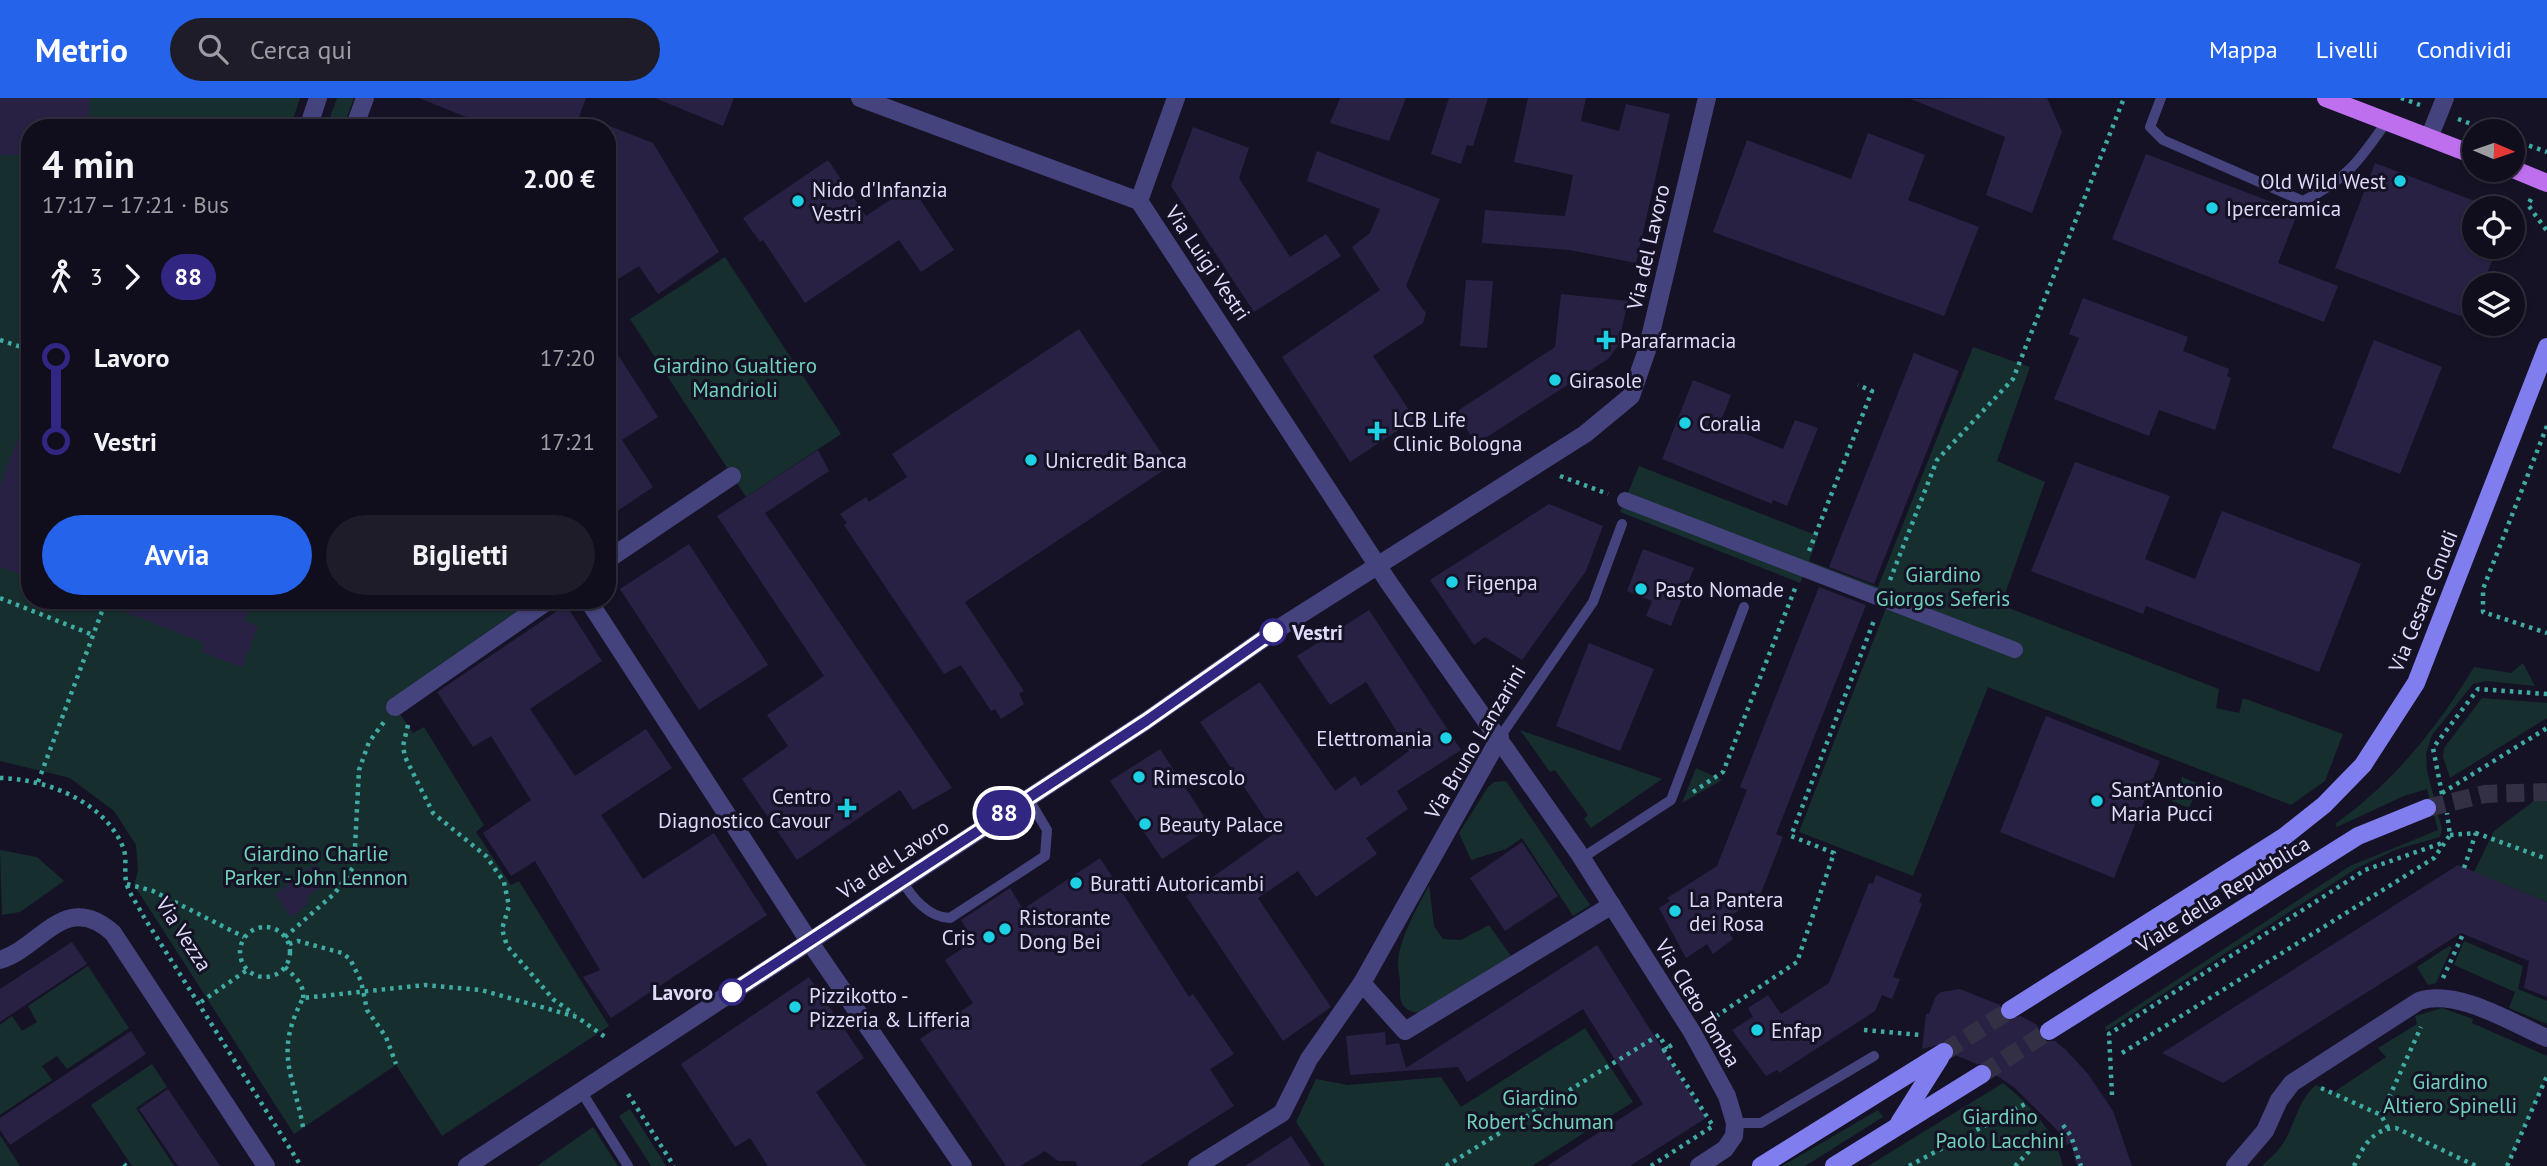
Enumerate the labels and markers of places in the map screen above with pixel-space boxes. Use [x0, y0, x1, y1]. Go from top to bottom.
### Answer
place label: Old Wild West [2260, 168, 2386, 195]
marker: Old Wild West [2392, 173, 2408, 189]
place label: Nido d'Infanzia Vestri [811, 176, 947, 227]
marker: Nido d'Infanzia Vestri [790, 193, 806, 209]
place label: Iperceramica [2226, 195, 2341, 222]
marker: Iperceramica [2204, 200, 2220, 216]
place label: Parafarmacia [1620, 327, 1736, 354]
marker: Parafarmacia [1598, 332, 1614, 348]
place label: Girasole [1569, 367, 1642, 394]
marker: Girasole [1547, 372, 1563, 388]
place label: LCB Life Clinic Bologna [1393, 406, 1523, 457]
place label: Coralia [1699, 410, 1761, 437]
marker: Coralia [1677, 415, 1693, 431]
marker: LCB Life Clinic Bologna [1367, 421, 1387, 441]
place label: Unicredit Banca [1045, 447, 1187, 474]
marker: Unicredit Banca [1023, 452, 1039, 468]
place label: Figenpa [1466, 569, 1538, 596]
marker: Figenpa [1444, 574, 1460, 590]
place label: Pasto Nomade [1655, 576, 1784, 603]
marker: Pasto Nomade [1633, 581, 1649, 597]
marker: Vestri [1260, 619, 1286, 645]
place label: Vestri [1291, 619, 1343, 646]
place label: Elettromania [1316, 725, 1432, 752]
marker: Elettromania [1438, 730, 1454, 746]
place label: Rimescolo [1153, 764, 1245, 791]
marker: Rimescolo [1131, 769, 1147, 785]
place label: Sant’Antonio Maria Pucci [2111, 776, 2223, 827]
place label: Centro Diagnostico Cavour [658, 783, 831, 834]
marker: Sant’Antonio Maria Pucci [2089, 793, 2105, 809]
marker: Centro Diagnostico Cavour [837, 798, 857, 818]
place label: Beauty Palace [1159, 811, 1283, 838]
marker: Beauty Palace [1137, 816, 1153, 832]
place label: Buratti Autoricambi [1090, 870, 1264, 897]
marker: Buratti Autoricambi [1068, 875, 1084, 891]
place label: La Pantera dei Rosa [1689, 886, 1783, 937]
marker: La Pantera dei Rosa [1667, 903, 1683, 919]
place label: Ristorante Dong Bei [1019, 904, 1111, 955]
marker: Ristorante Dong Bei [997, 921, 1013, 937]
place label: Cris [942, 924, 975, 951]
marker: Cris [981, 929, 997, 945]
place label: Lavoro [652, 979, 713, 1006]
marker: Lavoro [719, 979, 745, 1005]
place label: Pizzikotto - Pizzeria & Lifferia [809, 982, 970, 1033]
marker: Pizzikotto - Pizzeria & Lifferia [787, 999, 803, 1015]
place label: Enfap [1771, 1017, 1822, 1044]
marker: Enfap [1749, 1022, 1765, 1038]

